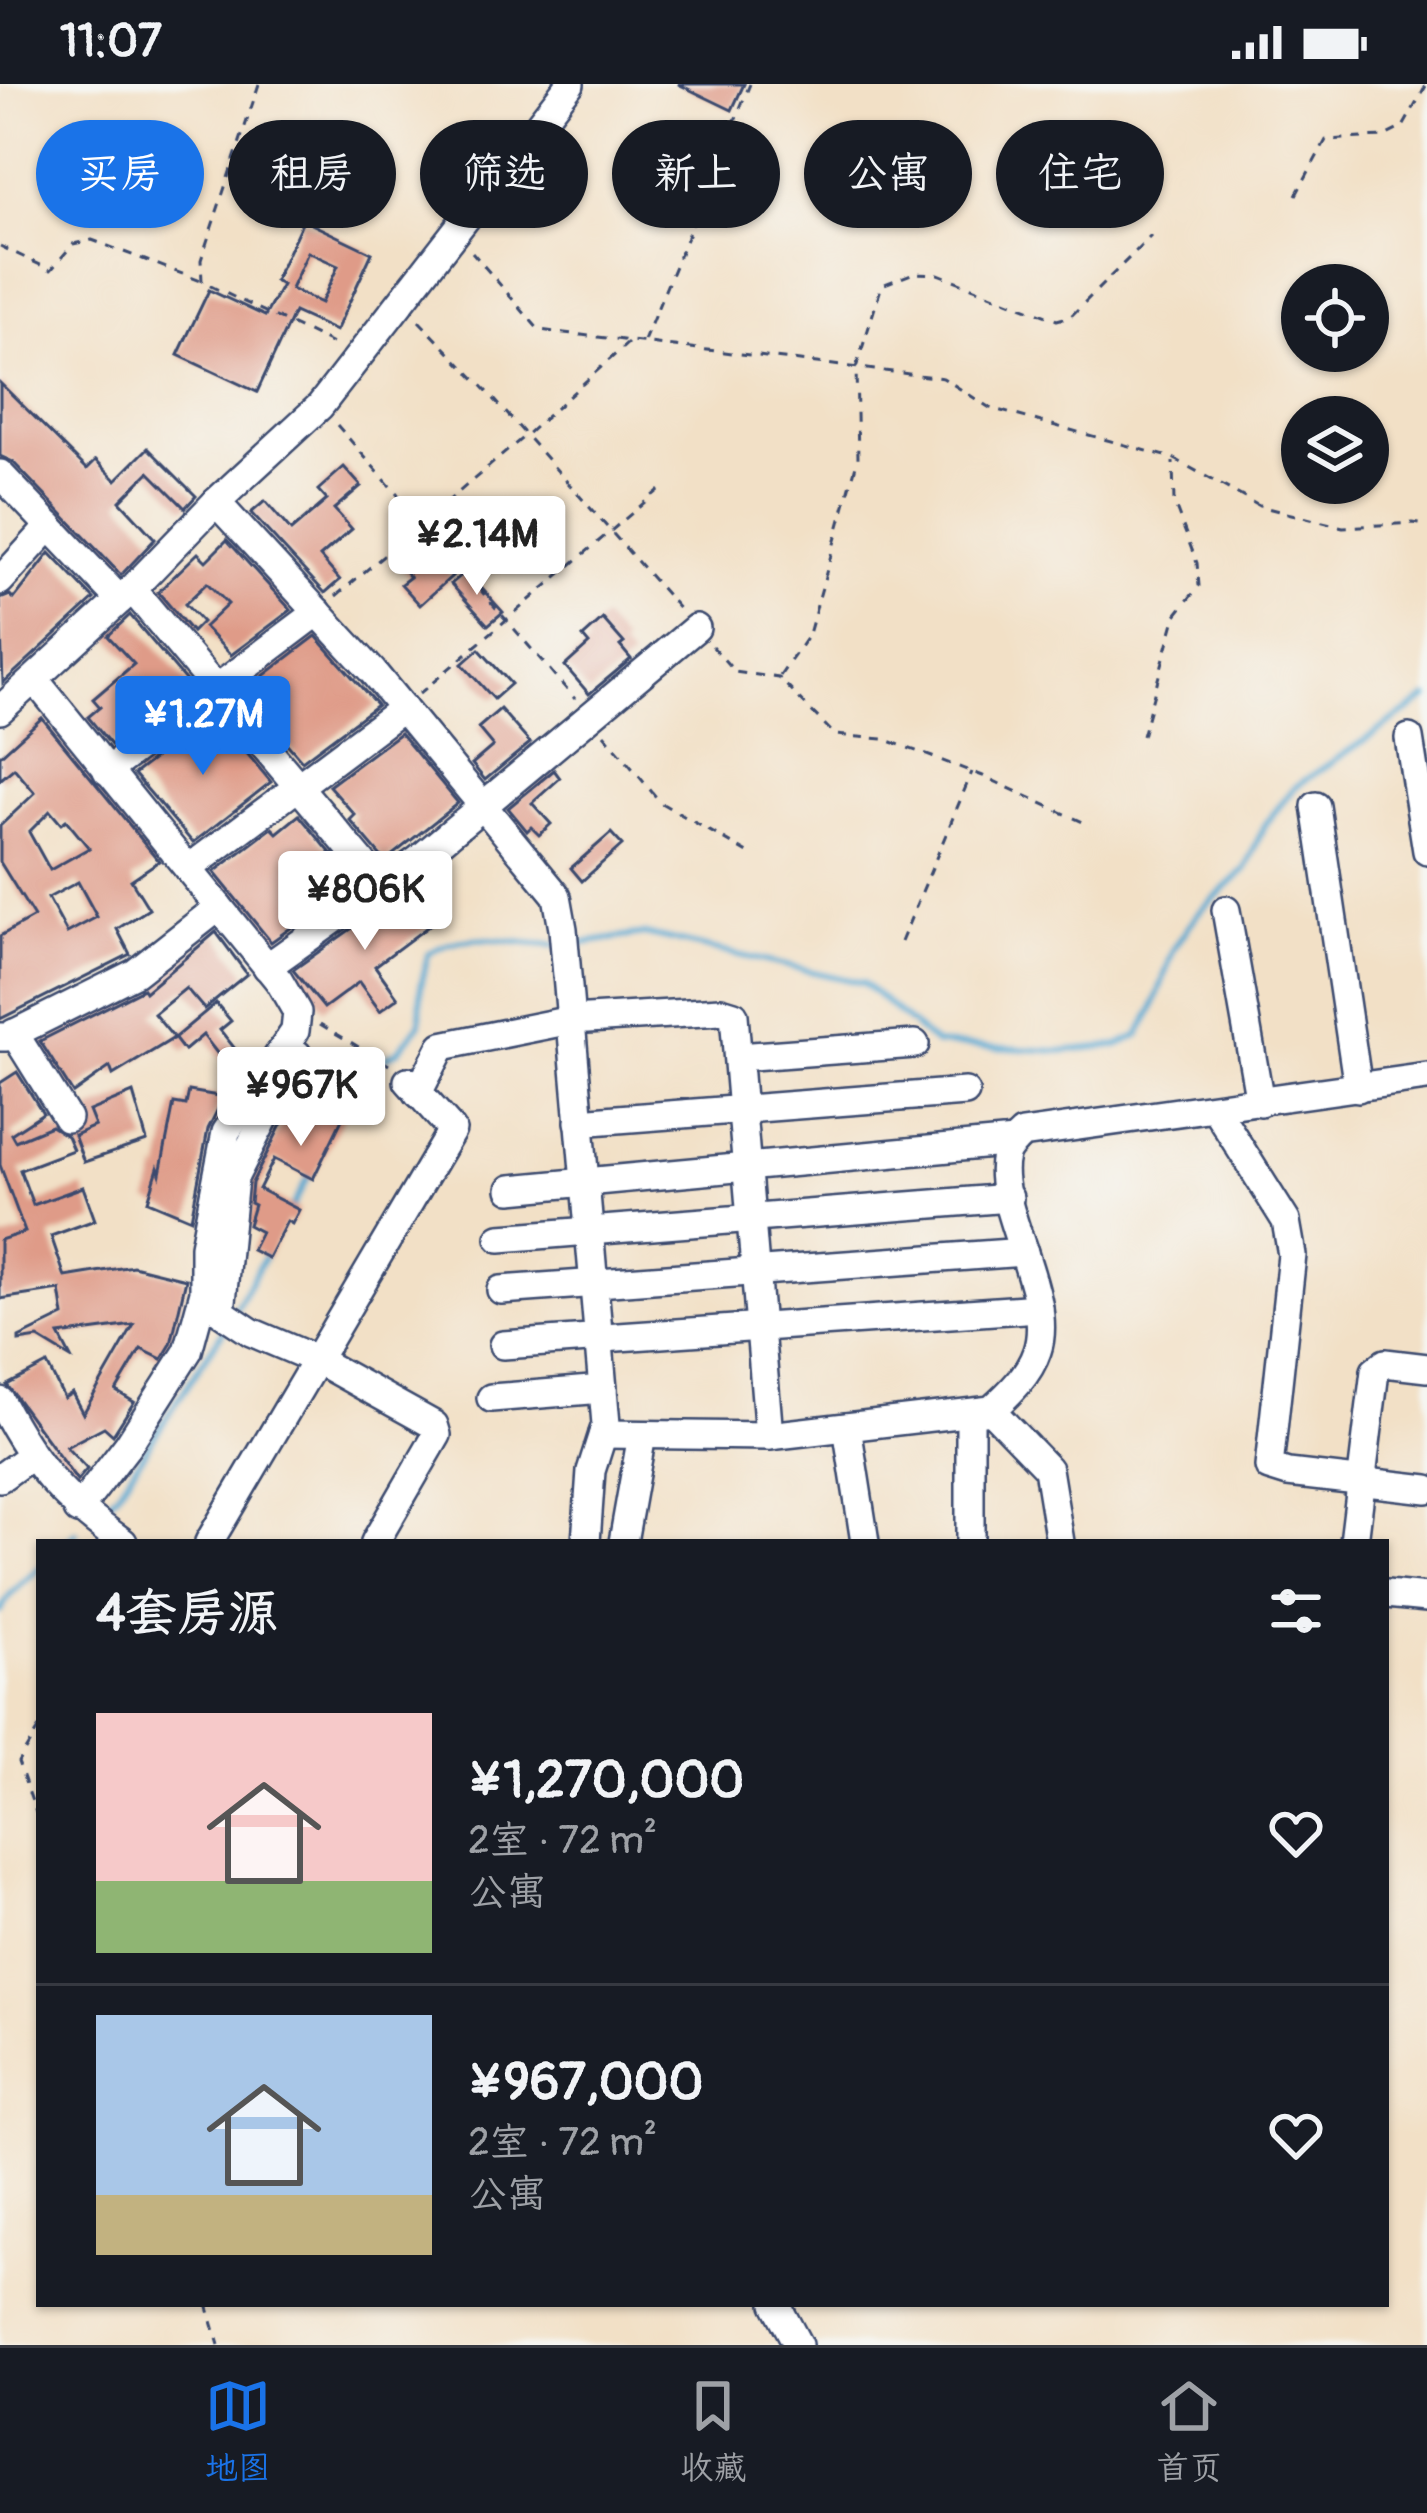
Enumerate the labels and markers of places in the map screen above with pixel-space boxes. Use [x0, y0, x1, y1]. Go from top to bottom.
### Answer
pin: ¥2.14M [379, 496, 575, 598]
pin: ¥1.27M [105, 676, 301, 778]
pin: ¥806K [281, 851, 449, 953]
pin: ¥967K [217, 1047, 385, 1149]

